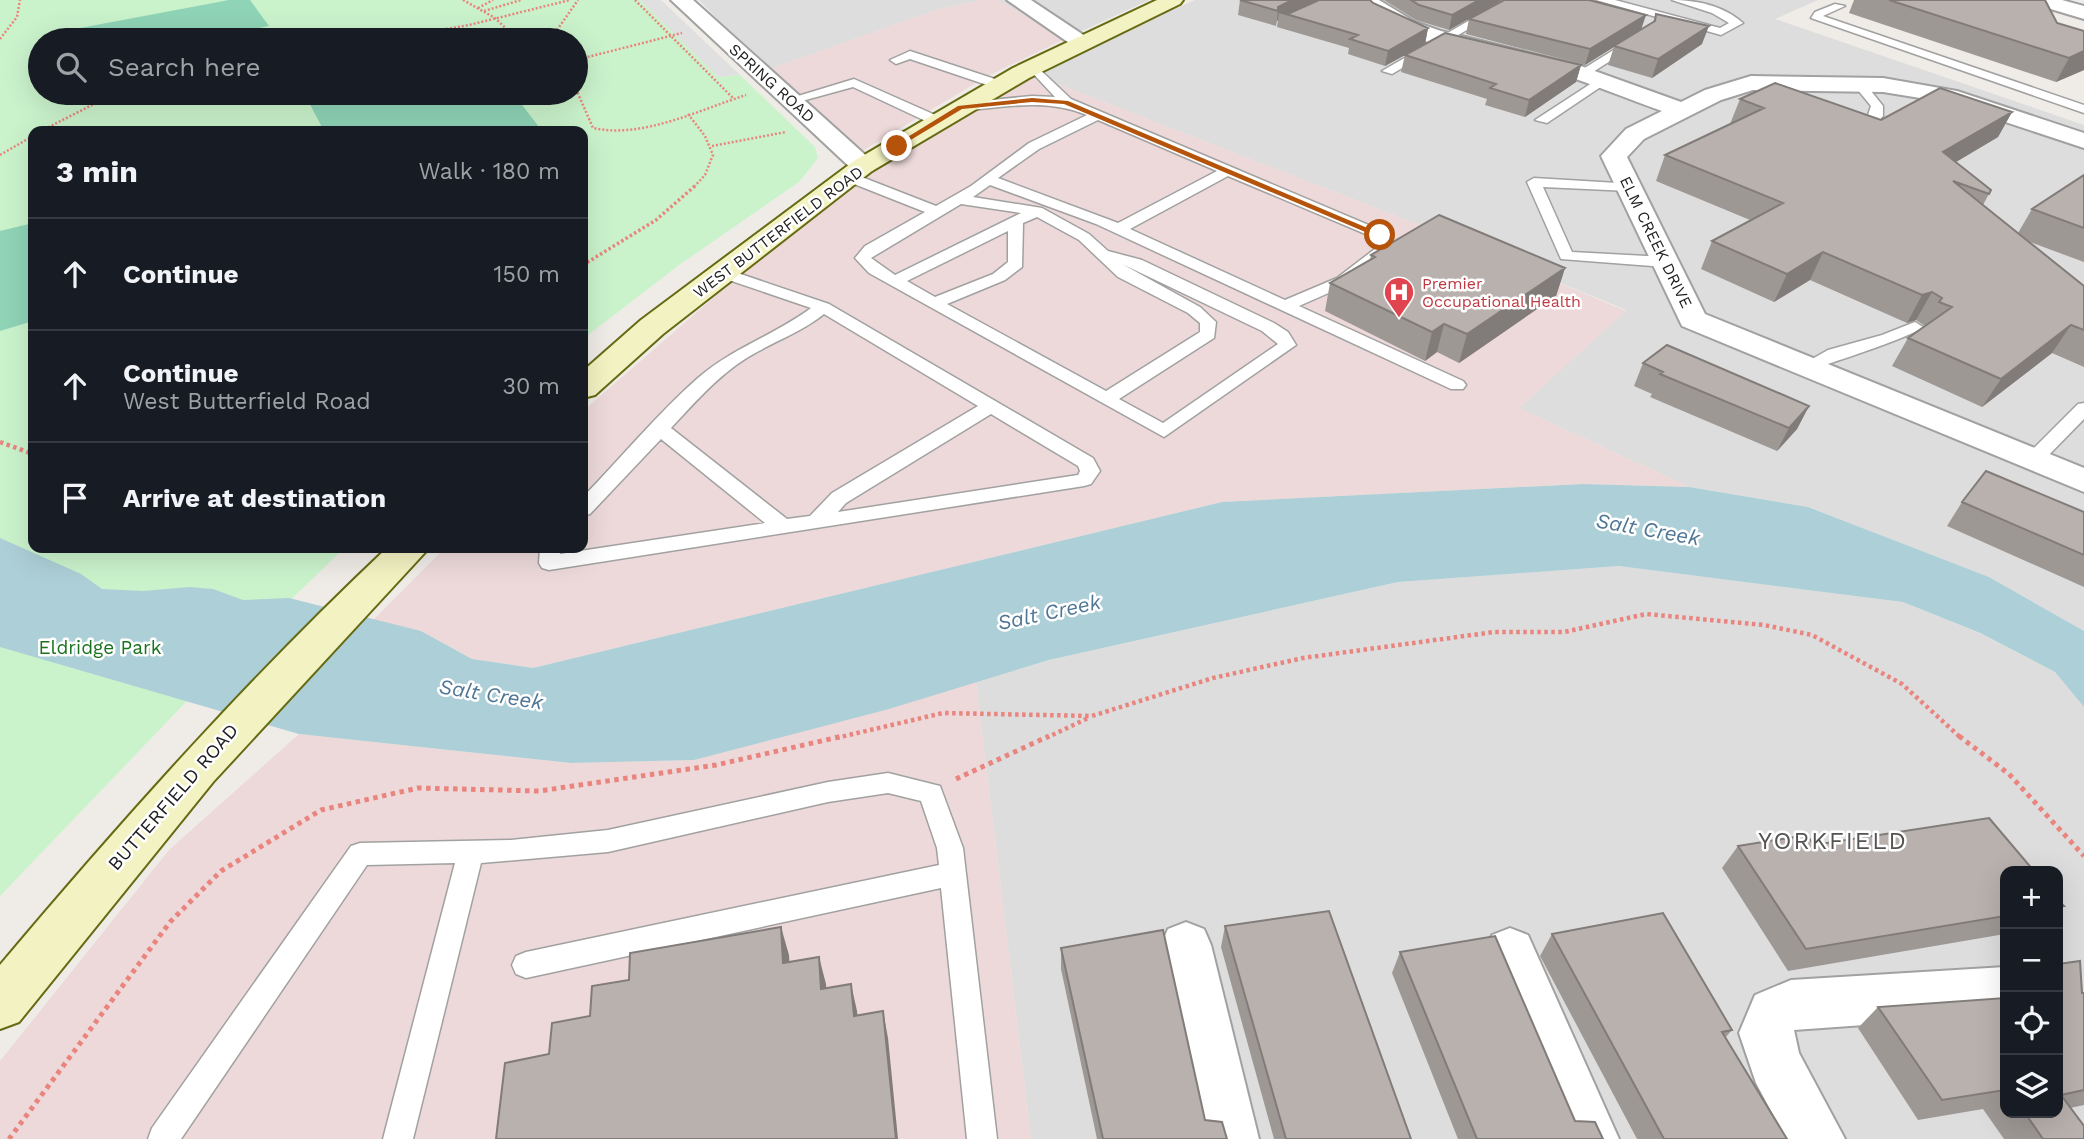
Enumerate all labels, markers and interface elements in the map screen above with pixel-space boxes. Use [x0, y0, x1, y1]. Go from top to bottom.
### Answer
search box [28, 28, 588, 105]
street label: SPRING ROAD [725, 40, 819, 126]
icon: search [52, 48, 90, 86]
text: Search here [108, 52, 260, 82]
route end [881, 130, 912, 161]
text: 3 min [56, 154, 138, 189]
text: Walk · 180 m [419, 158, 560, 185]
street label: WEST BUTTERFIELD ROAD [689, 162, 867, 302]
street label: ELM CREEK DRIVE [1616, 173, 1696, 311]
route start [1364, 219, 1395, 250]
icon: ahead [56, 255, 94, 293]
text: Continue [123, 259, 239, 289]
text: 150 m [494, 261, 560, 288]
place label: Premier Occupational Health [1422, 274, 1581, 311]
hospital icon: Premier Occupational Health [1382, 275, 1416, 319]
text: Continue [123, 358, 239, 388]
icon: ahead [56, 367, 94, 405]
text: 30 m [503, 373, 560, 400]
text: West Butterfield Road [123, 388, 371, 415]
icon: arrive [56, 479, 94, 517]
text: Arrive at destination [123, 483, 386, 513]
water label: Salt Creek [1594, 508, 1702, 551]
water label: Salt Creek [995, 589, 1104, 635]
park label: Eldridge Park [39, 636, 162, 659]
water label: Salt Creek [437, 673, 545, 715]
street label: BUTTERFIELD ROAD [103, 719, 243, 875]
district label: YORKFIELD [1758, 827, 1908, 855]
map controls [2000, 866, 2063, 1118]
button: + [2000, 866, 2063, 929]
button: − [2000, 929, 2063, 992]
button: locate [2000, 992, 2063, 1055]
button: layers [2000, 1055, 2063, 1118]

